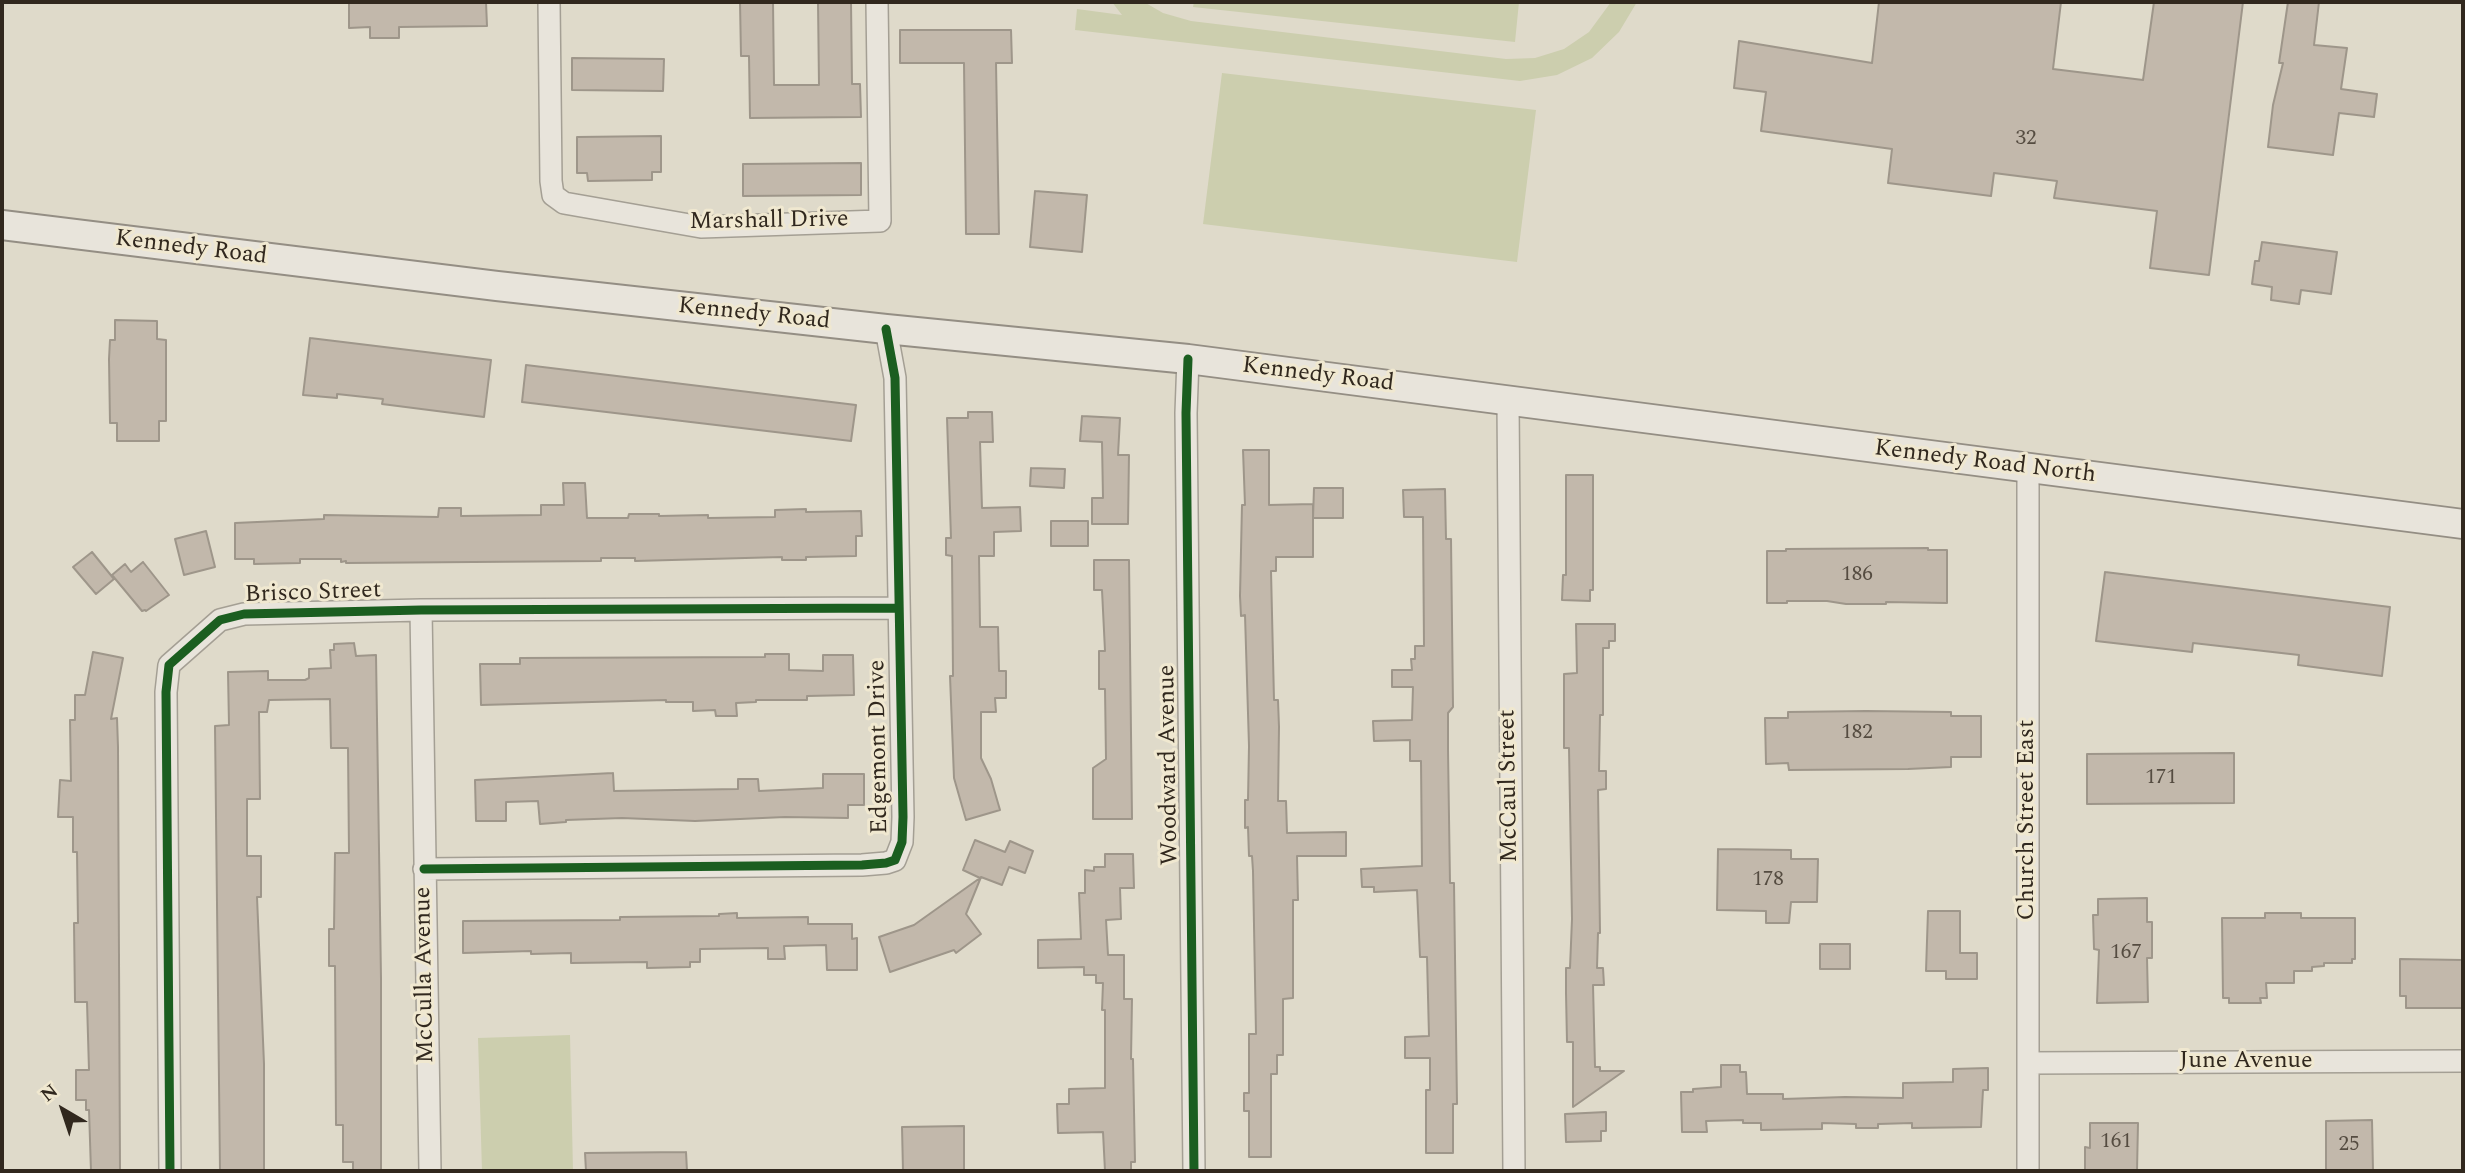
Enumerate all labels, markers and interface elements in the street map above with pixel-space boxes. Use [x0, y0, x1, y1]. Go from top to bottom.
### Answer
house number: 32 [2016, 127, 2036, 153]
street label: Marshall Drive [689, 206, 849, 238]
street label: Kennedy Road [113, 225, 269, 273]
street label: Kennedy Road [676, 293, 832, 337]
street label: Kennedy Road [1240, 352, 1396, 400]
street label: Kennedy Road North [1873, 435, 2097, 491]
house number: 186 [1841, 563, 1873, 589]
street label: Brisco Street [244, 577, 382, 611]
street label: Edgemont Drive [864, 660, 896, 834]
street label: Woodward Avenue [1154, 664, 1186, 866]
street label: McCaul Street [1494, 709, 1526, 863]
street label: Church Street East [2014, 720, 2042, 920]
house number: 182 [1841, 721, 1873, 747]
house number: 171 [2145, 766, 2177, 792]
house number: 178 [1752, 868, 1784, 894]
street label: McCulla Avenue [410, 887, 442, 1063]
house number: 167 [2110, 941, 2142, 967]
street label: June Avenue [2179, 1048, 2313, 1076]
north arrow [28, 1075, 98, 1145]
text: N [34, 1077, 65, 1109]
house number: 161 [2100, 1130, 2132, 1156]
house number: 25 [2339, 1133, 2359, 1159]

